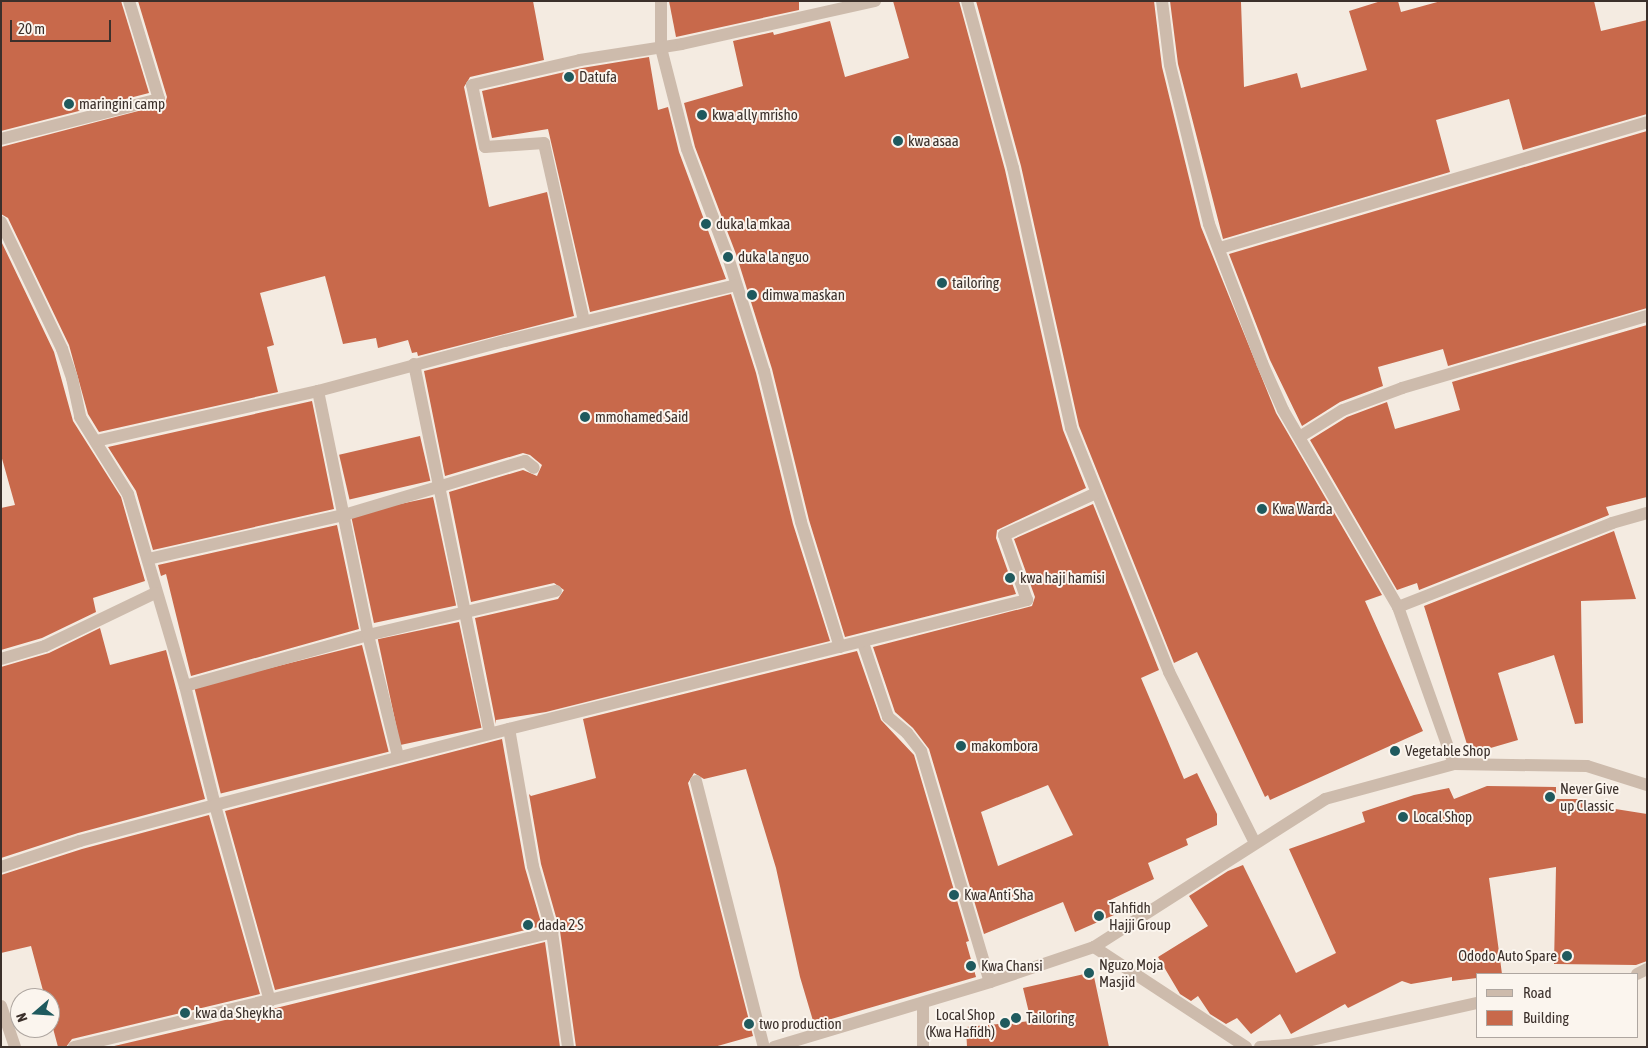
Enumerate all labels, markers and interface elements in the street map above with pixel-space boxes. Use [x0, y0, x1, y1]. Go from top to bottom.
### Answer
scale bar [12, 10, 114, 42]
text: 20 m [18, 20, 45, 37]
place label: Datufa [579, 68, 617, 86]
marker: Datufa [563, 71, 575, 83]
place label: maringini camp [79, 95, 165, 113]
marker: maringini camp [63, 98, 75, 110]
place label: kwa ally mrisho [712, 106, 798, 124]
marker: kwa ally mrisho [696, 109, 708, 121]
place label: kwa asaa [908, 132, 959, 150]
marker: kwa asaa [892, 135, 904, 147]
place label: duka la mkaa [716, 215, 790, 233]
marker: duka la mkaa [700, 218, 712, 230]
place label: duka la nguo [738, 248, 809, 266]
marker: duka la nguo [722, 251, 734, 263]
place label: tailoring [952, 274, 999, 292]
marker: tailoring [936, 277, 948, 289]
place label: dimwa maskan [762, 286, 845, 304]
marker: dimwa maskan [746, 289, 758, 301]
place label: mmohamed Said [595, 408, 688, 426]
marker: mmohamed Said [579, 411, 591, 423]
place label: Kwa Warda [1272, 500, 1333, 518]
marker: Kwa Warda [1256, 503, 1268, 515]
place label: kwa haji hamisi [1020, 569, 1105, 587]
marker: kwa haji hamisi [1004, 572, 1016, 584]
place label: makombora [971, 737, 1038, 755]
marker: makombora [955, 740, 967, 752]
place label: Vegetable Shop [1405, 742, 1490, 760]
marker: Vegetable Shop [1389, 745, 1401, 757]
place label: Never Give up Classic [1560, 779, 1619, 814]
marker: Never Give up Classic [1544, 791, 1556, 803]
place label: Local Shop [1413, 808, 1472, 826]
marker: Local Shop [1397, 811, 1409, 823]
place label: Kwa Anti Sha [964, 886, 1034, 904]
marker: Kwa Anti Sha [948, 889, 960, 901]
place label: Tahfidh Hajji Group [1109, 898, 1171, 933]
marker: Tahfidh Hajji Group [1093, 910, 1105, 922]
place label: dada 2 S [538, 916, 584, 934]
marker: dada 2 S [522, 919, 534, 931]
place label: Ododo Auto Spare [1458, 947, 1557, 965]
marker: Ododo Auto Spare [1561, 950, 1573, 962]
place label: Nguzo Moja Masjid [1099, 955, 1163, 990]
place label: Kwa Chansi [981, 957, 1043, 975]
marker: Kwa Chansi [965, 960, 977, 972]
marker: Nguzo Moja Masjid [1083, 967, 1095, 979]
legend [1476, 973, 1638, 1038]
text: Road [1523, 984, 1552, 1001]
north arrow [10, 988, 60, 1038]
place label: kwa da Sheykha [195, 1004, 283, 1022]
place label: Local Shop (Kwa Hafidh) [925, 1005, 995, 1040]
marker: kwa da Sheykha [179, 1007, 191, 1019]
place label: Tailoring [1026, 1009, 1074, 1027]
text: Building [1523, 1009, 1569, 1026]
text: N [13, 1011, 31, 1024]
marker: Tailoring [1010, 1012, 1022, 1024]
place label: two production [759, 1015, 842, 1033]
marker: Local Shop (Kwa Hafidh) [999, 1017, 1011, 1029]
marker: two production [743, 1018, 755, 1030]

